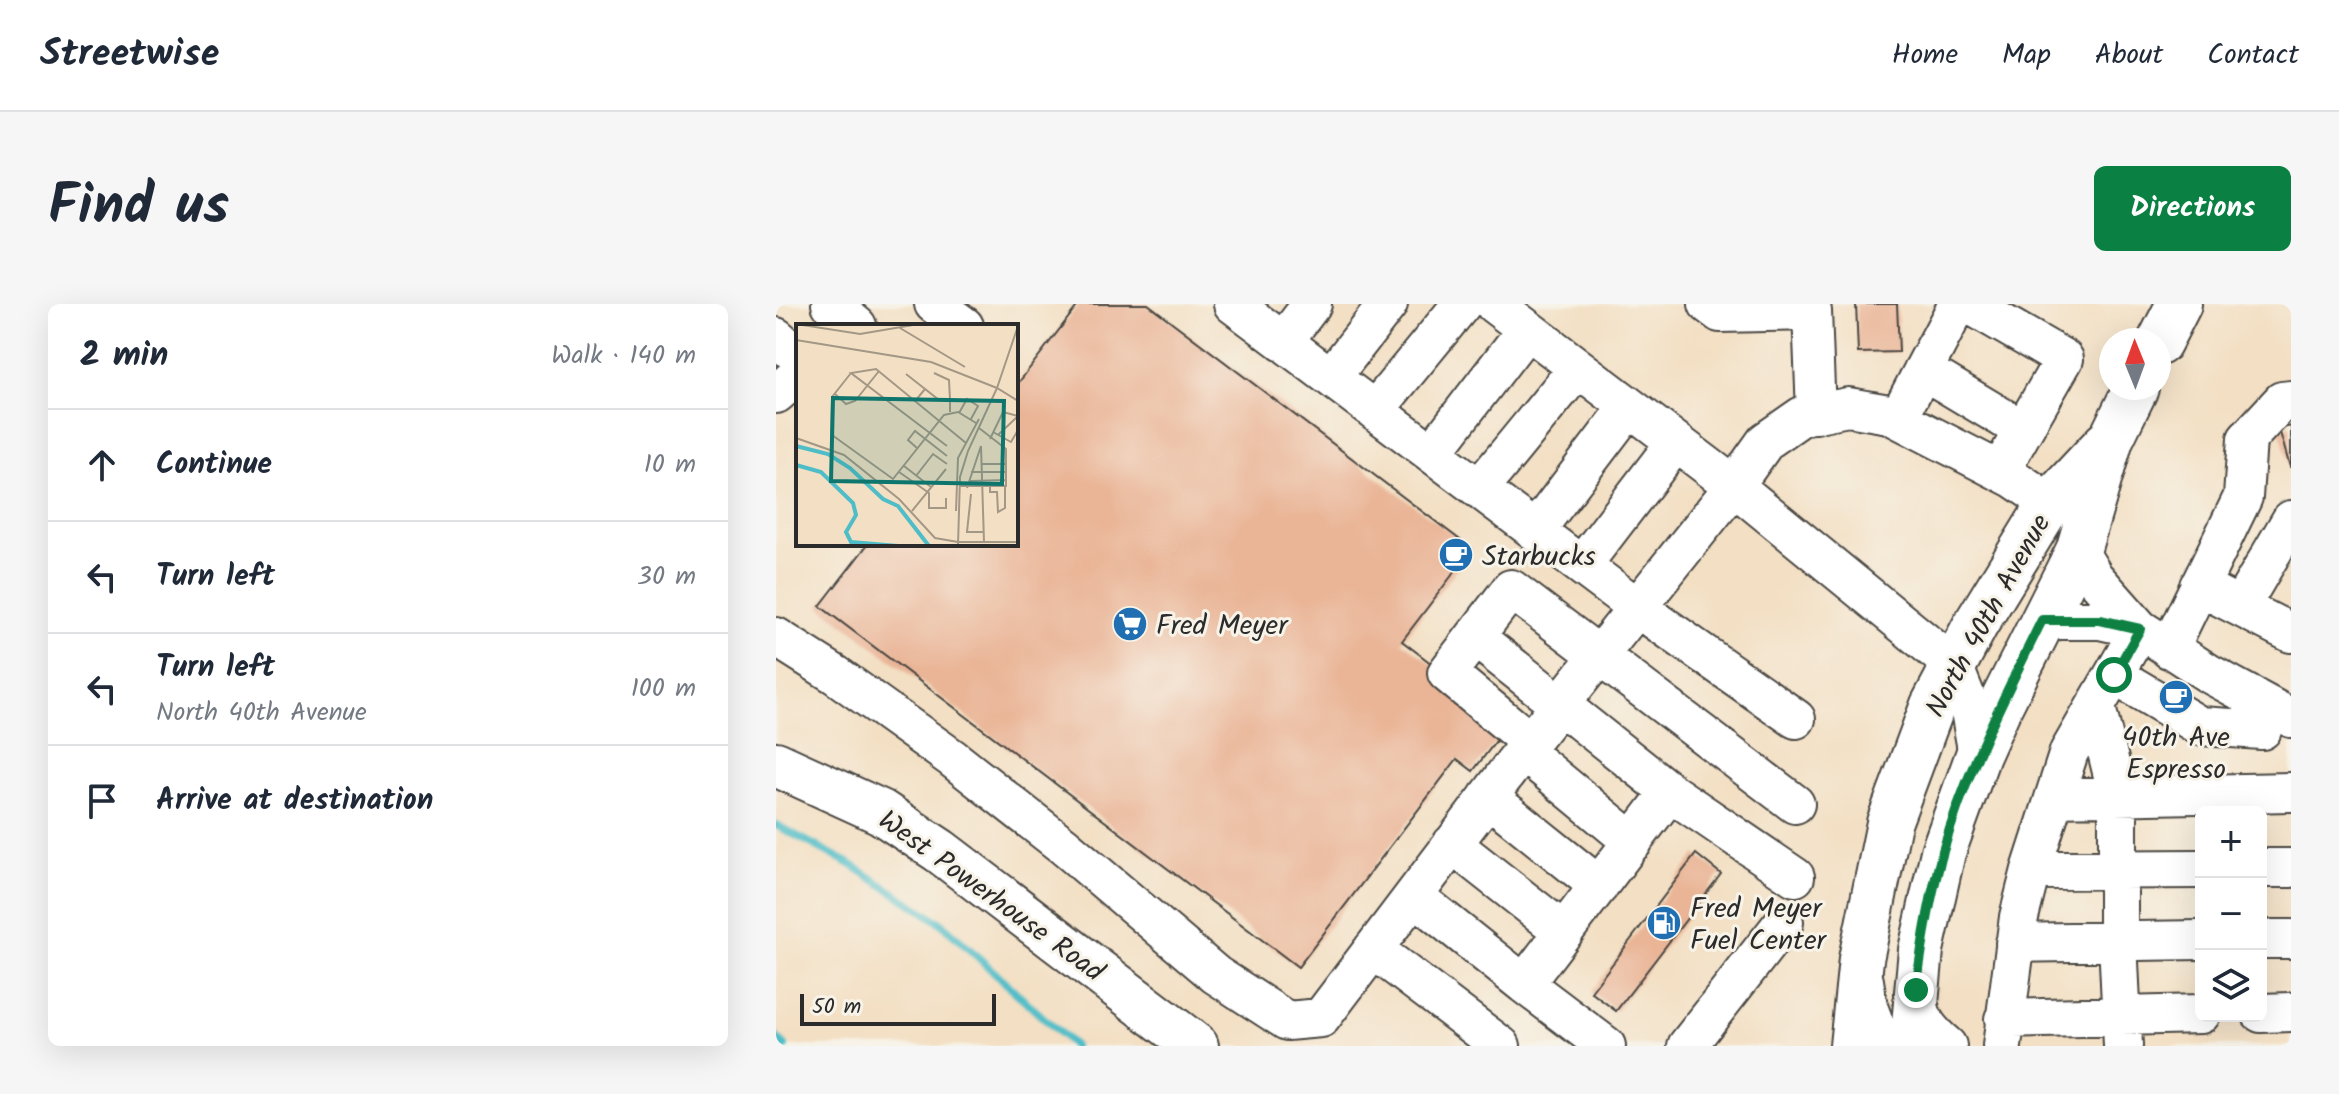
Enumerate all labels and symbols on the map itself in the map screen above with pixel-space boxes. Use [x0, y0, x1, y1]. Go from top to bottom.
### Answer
inset map [796, 324, 1018, 546]
north arrow [2099, 328, 2171, 400]
street label: North 40th Avenue [1915, 506, 2064, 726]
place label: Starbucks [1482, 535, 1596, 580]
cafe icon: Starbucks [1437, 536, 1475, 574]
place label: Fred Meyer [1156, 604, 1289, 649]
supermarket icon: Fred Meyer [1111, 605, 1149, 643]
route start [2096, 657, 2132, 693]
cafe icon: 40th Ave Espresso [2157, 678, 2195, 716]
place label: 40th Ave Espresso [2122, 716, 2230, 793]
street label: West Powerhouse Road [868, 799, 1114, 995]
place label: Fred Meyer Fuel Center [1690, 887, 1828, 964]
fuel station icon: Fred Meyer Fuel Center [1645, 904, 1683, 942]
route end [1898, 972, 1934, 1008]
scale bar [800, 990, 996, 1026]

